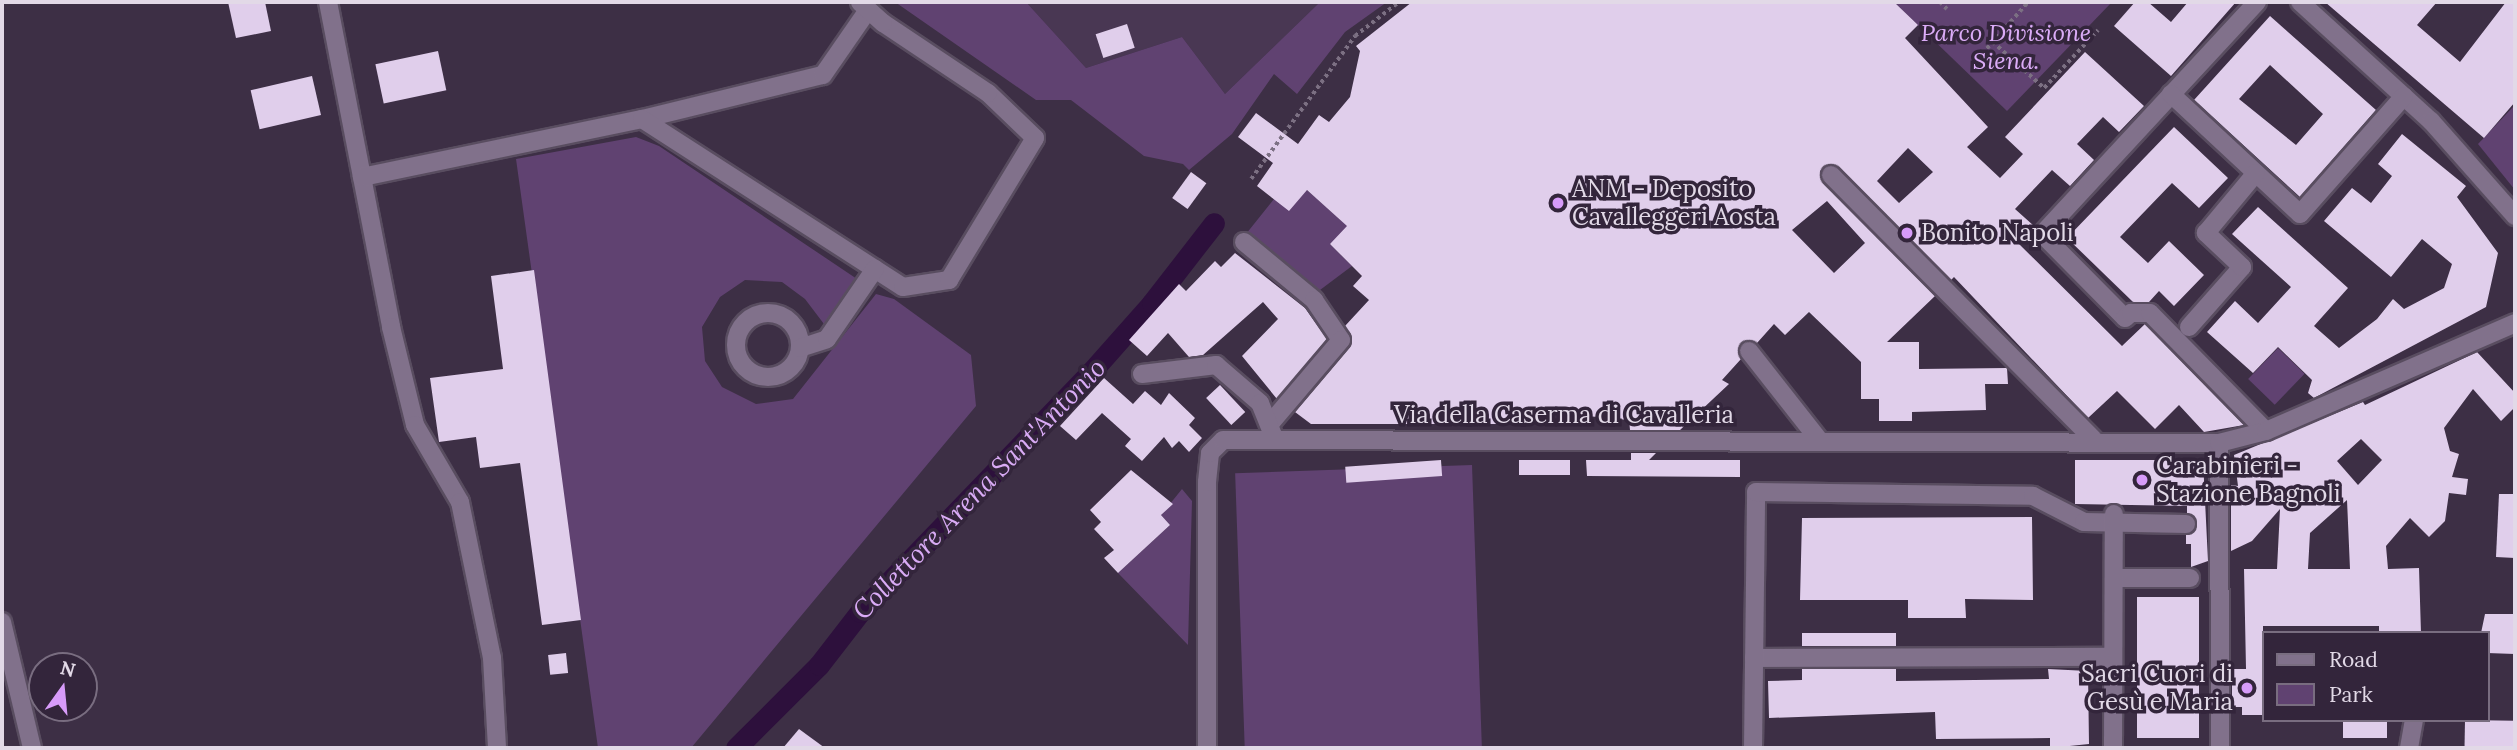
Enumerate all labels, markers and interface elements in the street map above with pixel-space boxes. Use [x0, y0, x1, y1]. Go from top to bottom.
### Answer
park label: Parco Divisione Siena. [1921, 19, 2091, 75]
place label: ANM - Deposito Cavalleggeri Aosta [1572, 175, 1776, 231]
marker: ANM - Deposito Cavalleggeri Aosta [1550, 195, 1566, 211]
place label: Bonito Napoli [1921, 219, 2073, 247]
marker: Bonito Napoli [1899, 225, 1915, 241]
water label: Collettore Arena Sant'Antonio [846, 352, 1112, 626]
street label: Via della Caserma di Cavalleria [1394, 401, 1734, 429]
place label: Carabinieri - Stazione Bagnoli [2156, 452, 2341, 508]
marker: Carabinieri - Stazione Bagnoli [2134, 472, 2150, 488]
legend [2262, 631, 2489, 722]
text: Road [2329, 646, 2378, 673]
north arrow [28, 652, 98, 722]
text: N [58, 655, 78, 682]
place label: Sacri Cuori di Gesù e Maria [2081, 660, 2233, 716]
marker: Sacri Cuori di Gesù e Maria [2239, 680, 2255, 696]
text: Park [2329, 681, 2373, 708]

